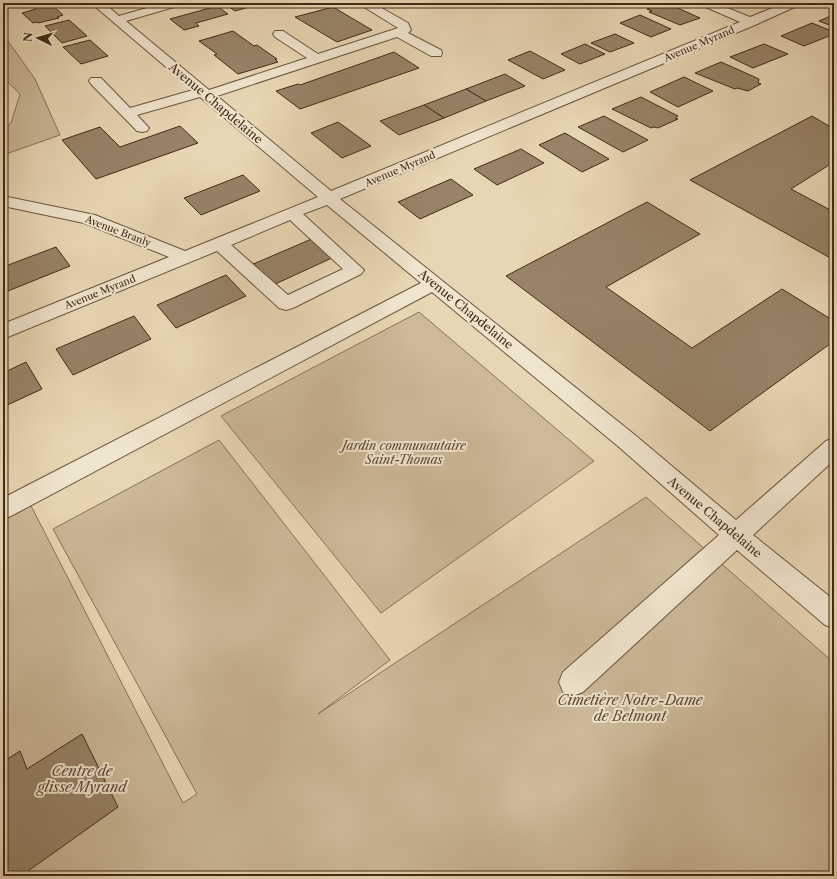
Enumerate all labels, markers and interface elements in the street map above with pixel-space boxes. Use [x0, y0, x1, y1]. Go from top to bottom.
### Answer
north arrow [18, 18, 58, 58]
street label: Avenue Myrand [661, 23, 736, 65]
text: N [21, 31, 35, 43]
street label: Avenue Chapdelaine [165, 59, 266, 147]
street label: Avenue Myrand [362, 148, 437, 190]
street label: Avenue Branly [82, 212, 153, 250]
street label: Avenue Chapdelaine [415, 265, 517, 352]
street label: Avenue Myrand [62, 272, 137, 313]
park label: Jardin communautaire Saint-Thomas [338, 438, 467, 467]
street label: Avenue Chapdelaine [664, 473, 765, 561]
park label: Cimetière Notre-Dame de Belmont [557, 691, 704, 725]
park label: Centre de glisse Myrand [36, 762, 128, 796]

